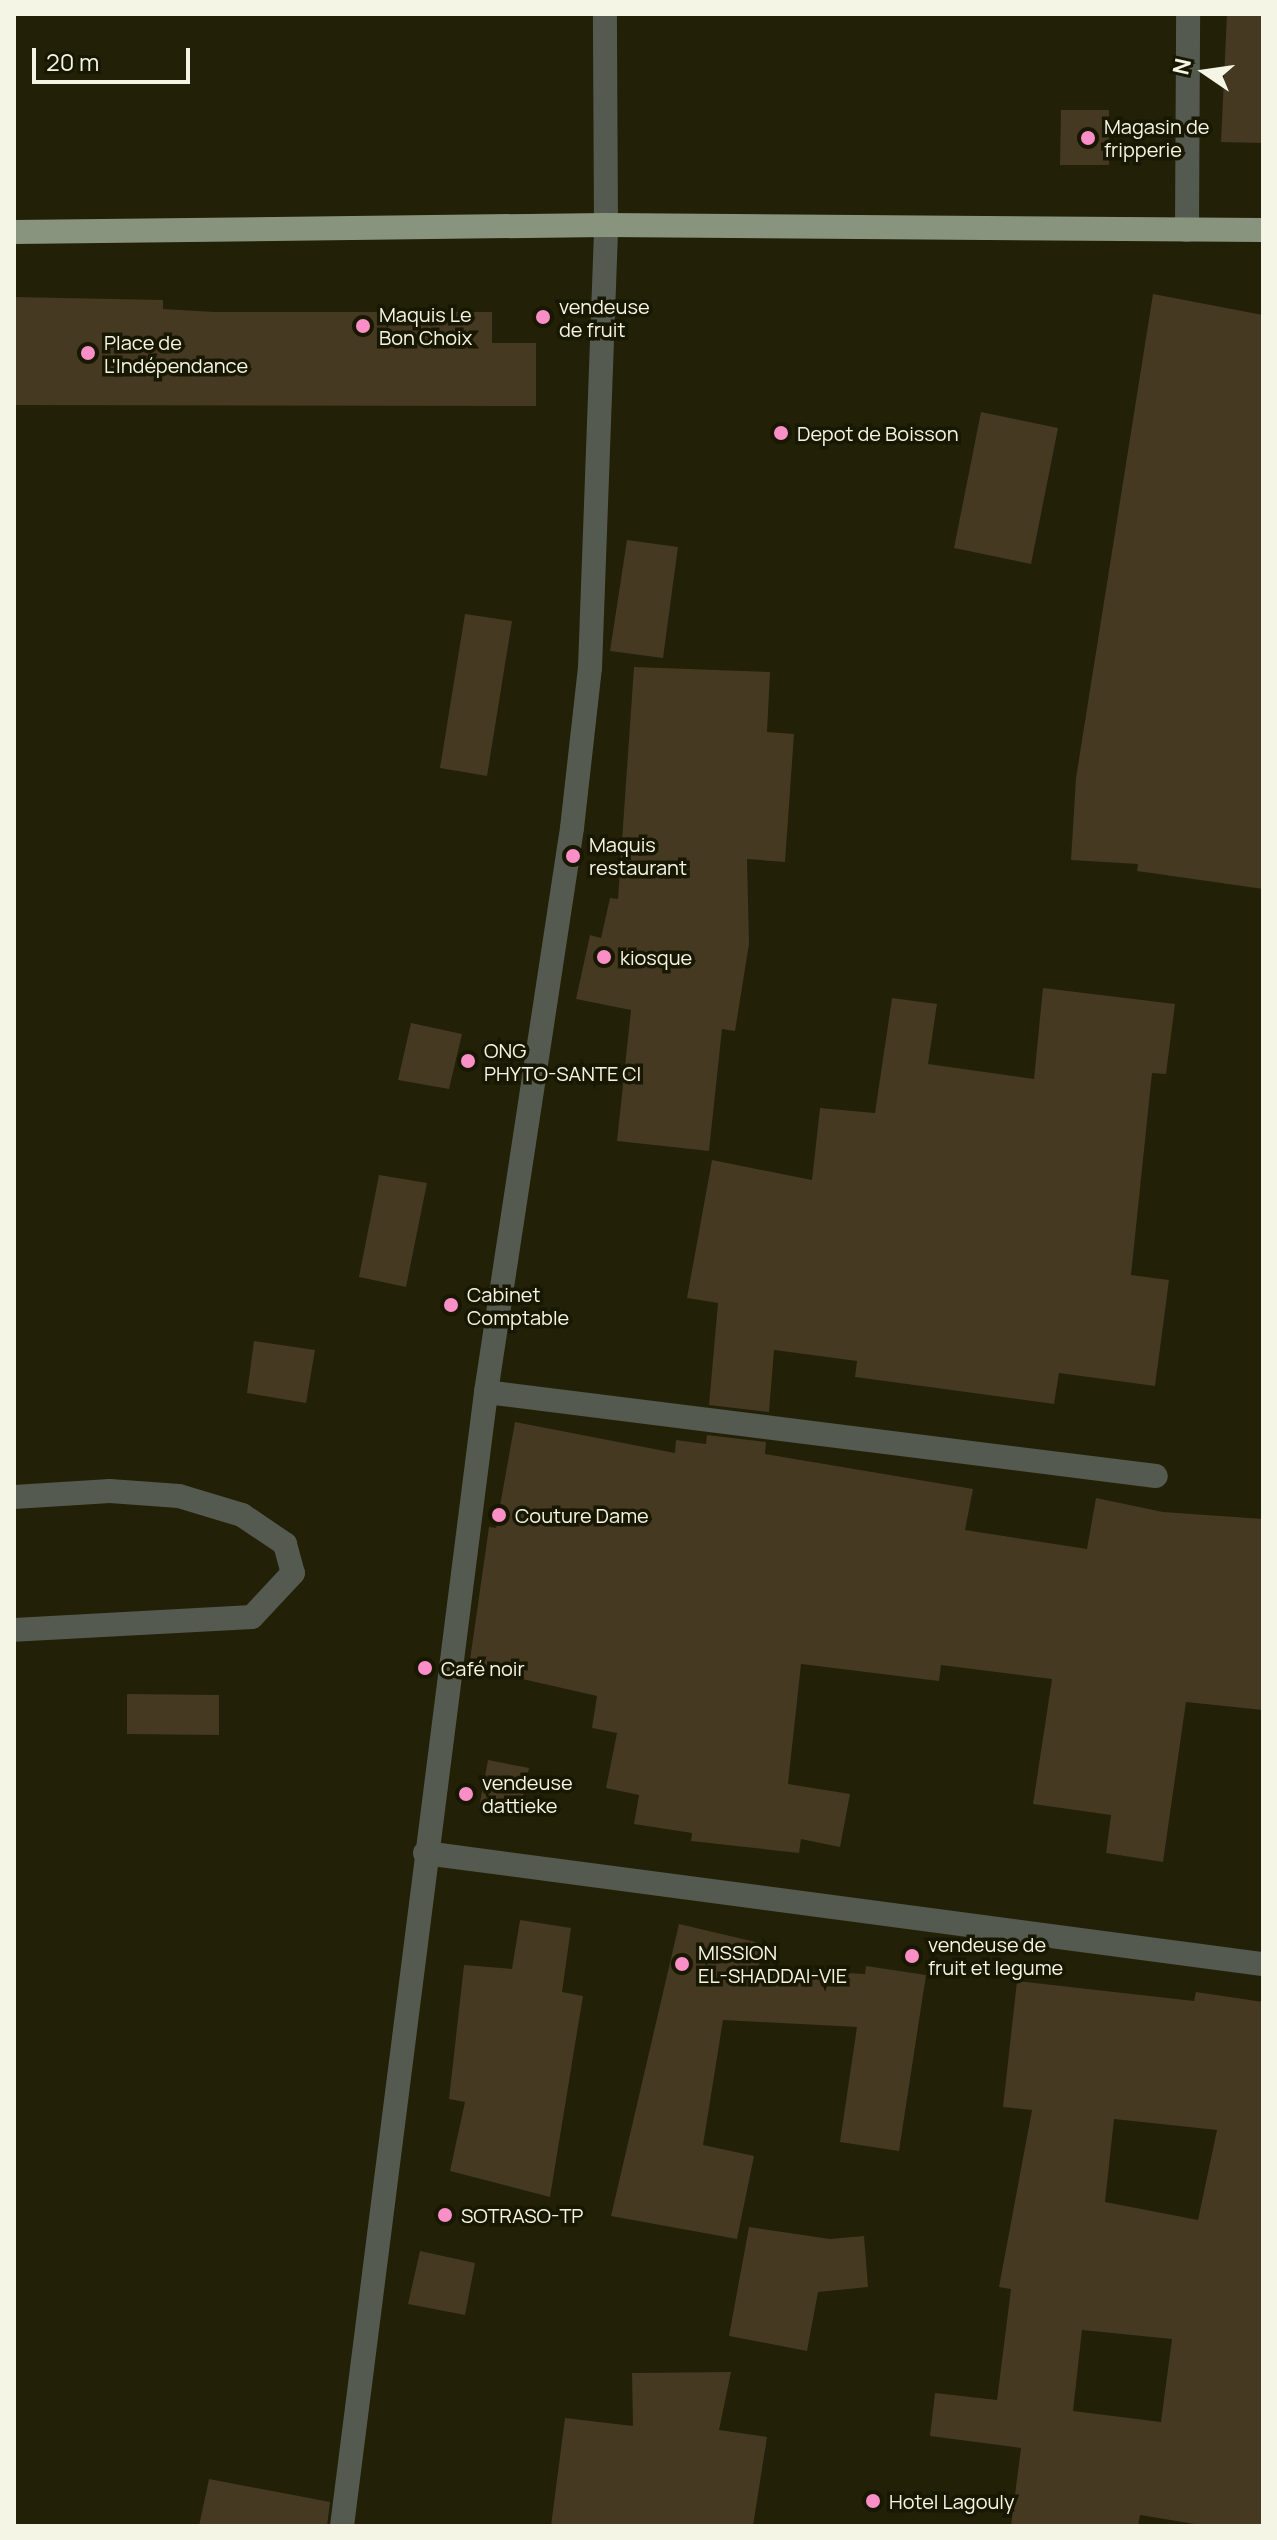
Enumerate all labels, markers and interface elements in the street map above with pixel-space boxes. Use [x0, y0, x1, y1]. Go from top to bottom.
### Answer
scale bar [36, 32, 194, 82]
north arrow [1165, 32, 1245, 112]
text: 20 m [46, 45, 99, 78]
text: N [1165, 56, 1198, 78]
place label: Magasin de fripperie [1104, 114, 1209, 161]
marker: Magasin de fripperie [1079, 129, 1097, 147]
place label: vendeuse de fruit [559, 294, 650, 341]
place label: Maquis Le Bon Choix [379, 302, 472, 349]
marker: vendeuse de fruit [534, 308, 552, 326]
marker: Maquis Le Bon Choix [354, 317, 372, 335]
place label: Place de L'Indépendance [104, 330, 248, 377]
marker: Place de L'Indépendance [79, 344, 97, 362]
place label: Depot de Boisson [797, 421, 959, 445]
marker: Depot de Boisson [772, 424, 790, 442]
place label: Maquis restaurant [589, 832, 687, 879]
marker: Maquis restaurant [564, 847, 582, 865]
place label: kiosque [620, 945, 692, 969]
marker: kiosque [595, 948, 613, 966]
place label: ONG PHYTO-SANTE CI [484, 1038, 641, 1085]
marker: ONG PHYTO-SANTE CI [459, 1052, 477, 1070]
place label: Cabinet Comptable [467, 1282, 569, 1329]
marker: Cabinet Comptable [442, 1296, 460, 1314]
place label: Couture Dame [515, 1503, 649, 1527]
marker: Couture Dame [490, 1506, 508, 1524]
place label: Café noir [441, 1656, 525, 1680]
marker: Café noir [416, 1659, 434, 1677]
place label: vendeuse dattieke [482, 1770, 573, 1817]
marker: vendeuse dattieke [457, 1785, 475, 1803]
place label: vendeuse de fruit et legume [928, 1932, 1063, 1979]
place label: MISSION EL-SHADDAI-VIE [698, 1940, 847, 1987]
marker: vendeuse de fruit et legume [903, 1947, 921, 1965]
marker: MISSION EL-SHADDAI-VIE [673, 1955, 691, 1973]
place label: SOTRASO-TP [461, 2203, 583, 2227]
marker: SOTRASO-TP [436, 2206, 454, 2224]
place label: Hotel Lagouly [889, 2489, 1015, 2513]
marker: Hotel Lagouly [864, 2492, 882, 2510]

